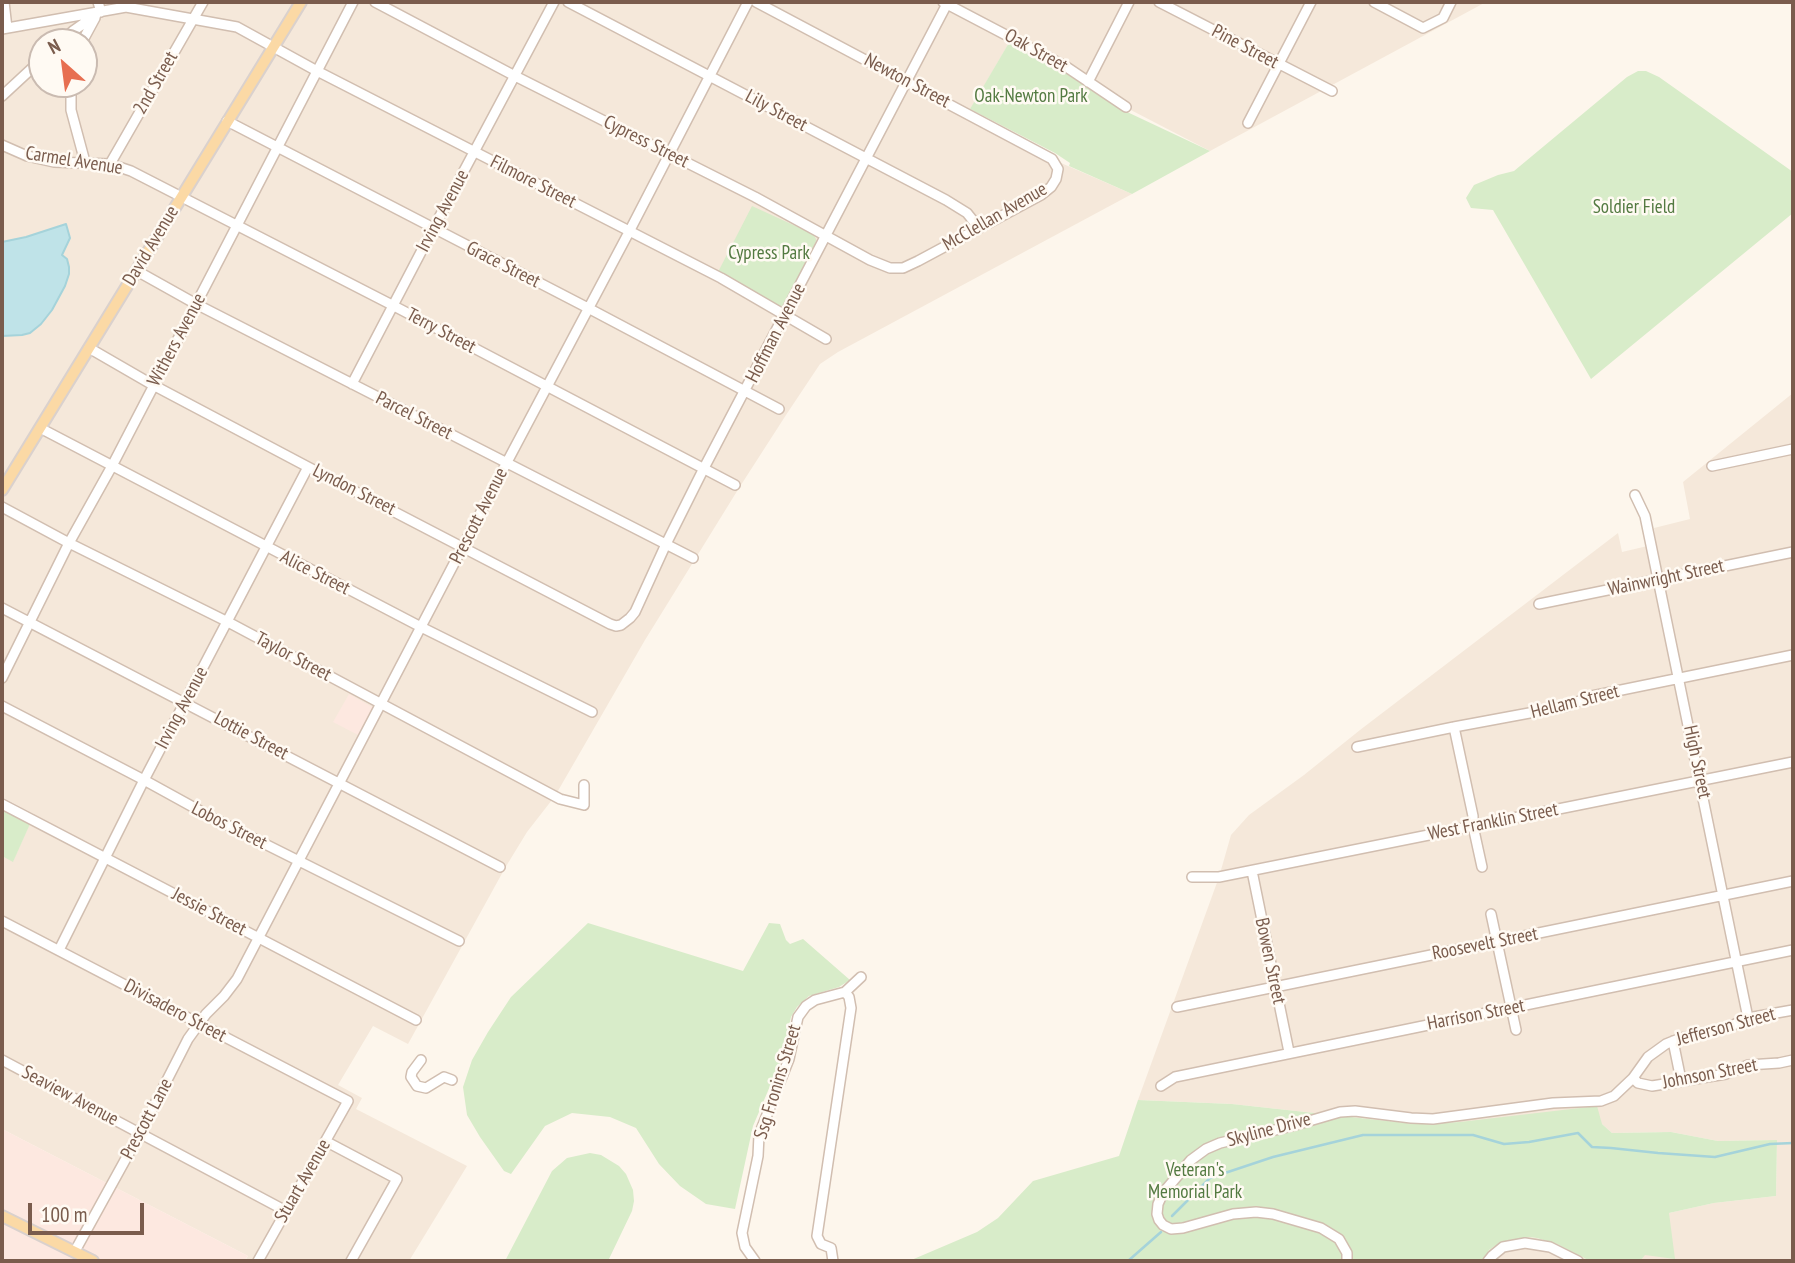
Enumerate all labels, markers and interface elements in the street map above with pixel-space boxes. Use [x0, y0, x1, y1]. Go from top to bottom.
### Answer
street label: Pine Street [1208, 20, 1282, 74]
street label: Oak Street [1000, 24, 1072, 78]
north arrow [28, 28, 98, 98]
text: N [44, 33, 64, 59]
street label: 2nd Street [129, 48, 183, 118]
street label: Newton Street [860, 49, 954, 113]
street label: Lily Street [741, 85, 811, 137]
park label: Oak-Newton Park [974, 86, 1088, 108]
street label: Cypress Street [600, 111, 692, 173]
street label: Carmel Avenue [24, 142, 124, 180]
street label: Filmore Street [486, 151, 580, 213]
street label: Irving Avenue [412, 166, 474, 256]
street label: McClellan Avenue [939, 178, 1051, 256]
park label: Soldier Field [1593, 197, 1675, 219]
street label: David Avenue [118, 202, 184, 290]
street label: Grace Street [462, 237, 544, 293]
park label: Cypress Park [728, 243, 810, 265]
street label: Hoffman Avenue [741, 280, 811, 386]
street label: Withers Avenue [143, 290, 211, 390]
street label: Terry Street [402, 303, 480, 359]
street label: Parcel Street [372, 387, 456, 445]
street label: Lyndon Street [309, 459, 399, 521]
street label: Prescott Avenue [445, 464, 513, 568]
street label: Alice Street [276, 546, 354, 600]
street label: Wainwright Street [1606, 555, 1726, 601]
street label: Taylor Street [251, 627, 335, 687]
street label: Irving Avenue [151, 663, 213, 753]
street label: Hellam Street [1528, 680, 1622, 724]
street label: Lottie Street [210, 707, 292, 765]
street label: High Street [1678, 723, 1716, 801]
street label: Lobos Street [188, 797, 270, 855]
street label: West Franklin Street [1426, 798, 1560, 846]
street label: Jessie Street [168, 883, 250, 941]
street label: Bowen Street [1250, 916, 1290, 1006]
street label: Roosevelt Street [1430, 923, 1540, 965]
street label: Divisadero Street [120, 975, 230, 1047]
street label: Harrison Street [1425, 994, 1527, 1036]
street label: Jefferson Street [1674, 1003, 1778, 1051]
street label: Ssg Fronins Street [750, 1022, 806, 1142]
street label: Johnson Street [1661, 1054, 1759, 1094]
street label: Seaview Avenue [18, 1061, 122, 1131]
street label: Prescott Lane [116, 1075, 178, 1163]
street label: Skyline Drive [1225, 1108, 1313, 1152]
street label: Stuart Avenue [270, 1135, 336, 1227]
park label: Veteran's Memorial Park [1148, 1160, 1242, 1204]
scale bar [32, 1190, 147, 1234]
text: 100 m [41, 1201, 87, 1228]

